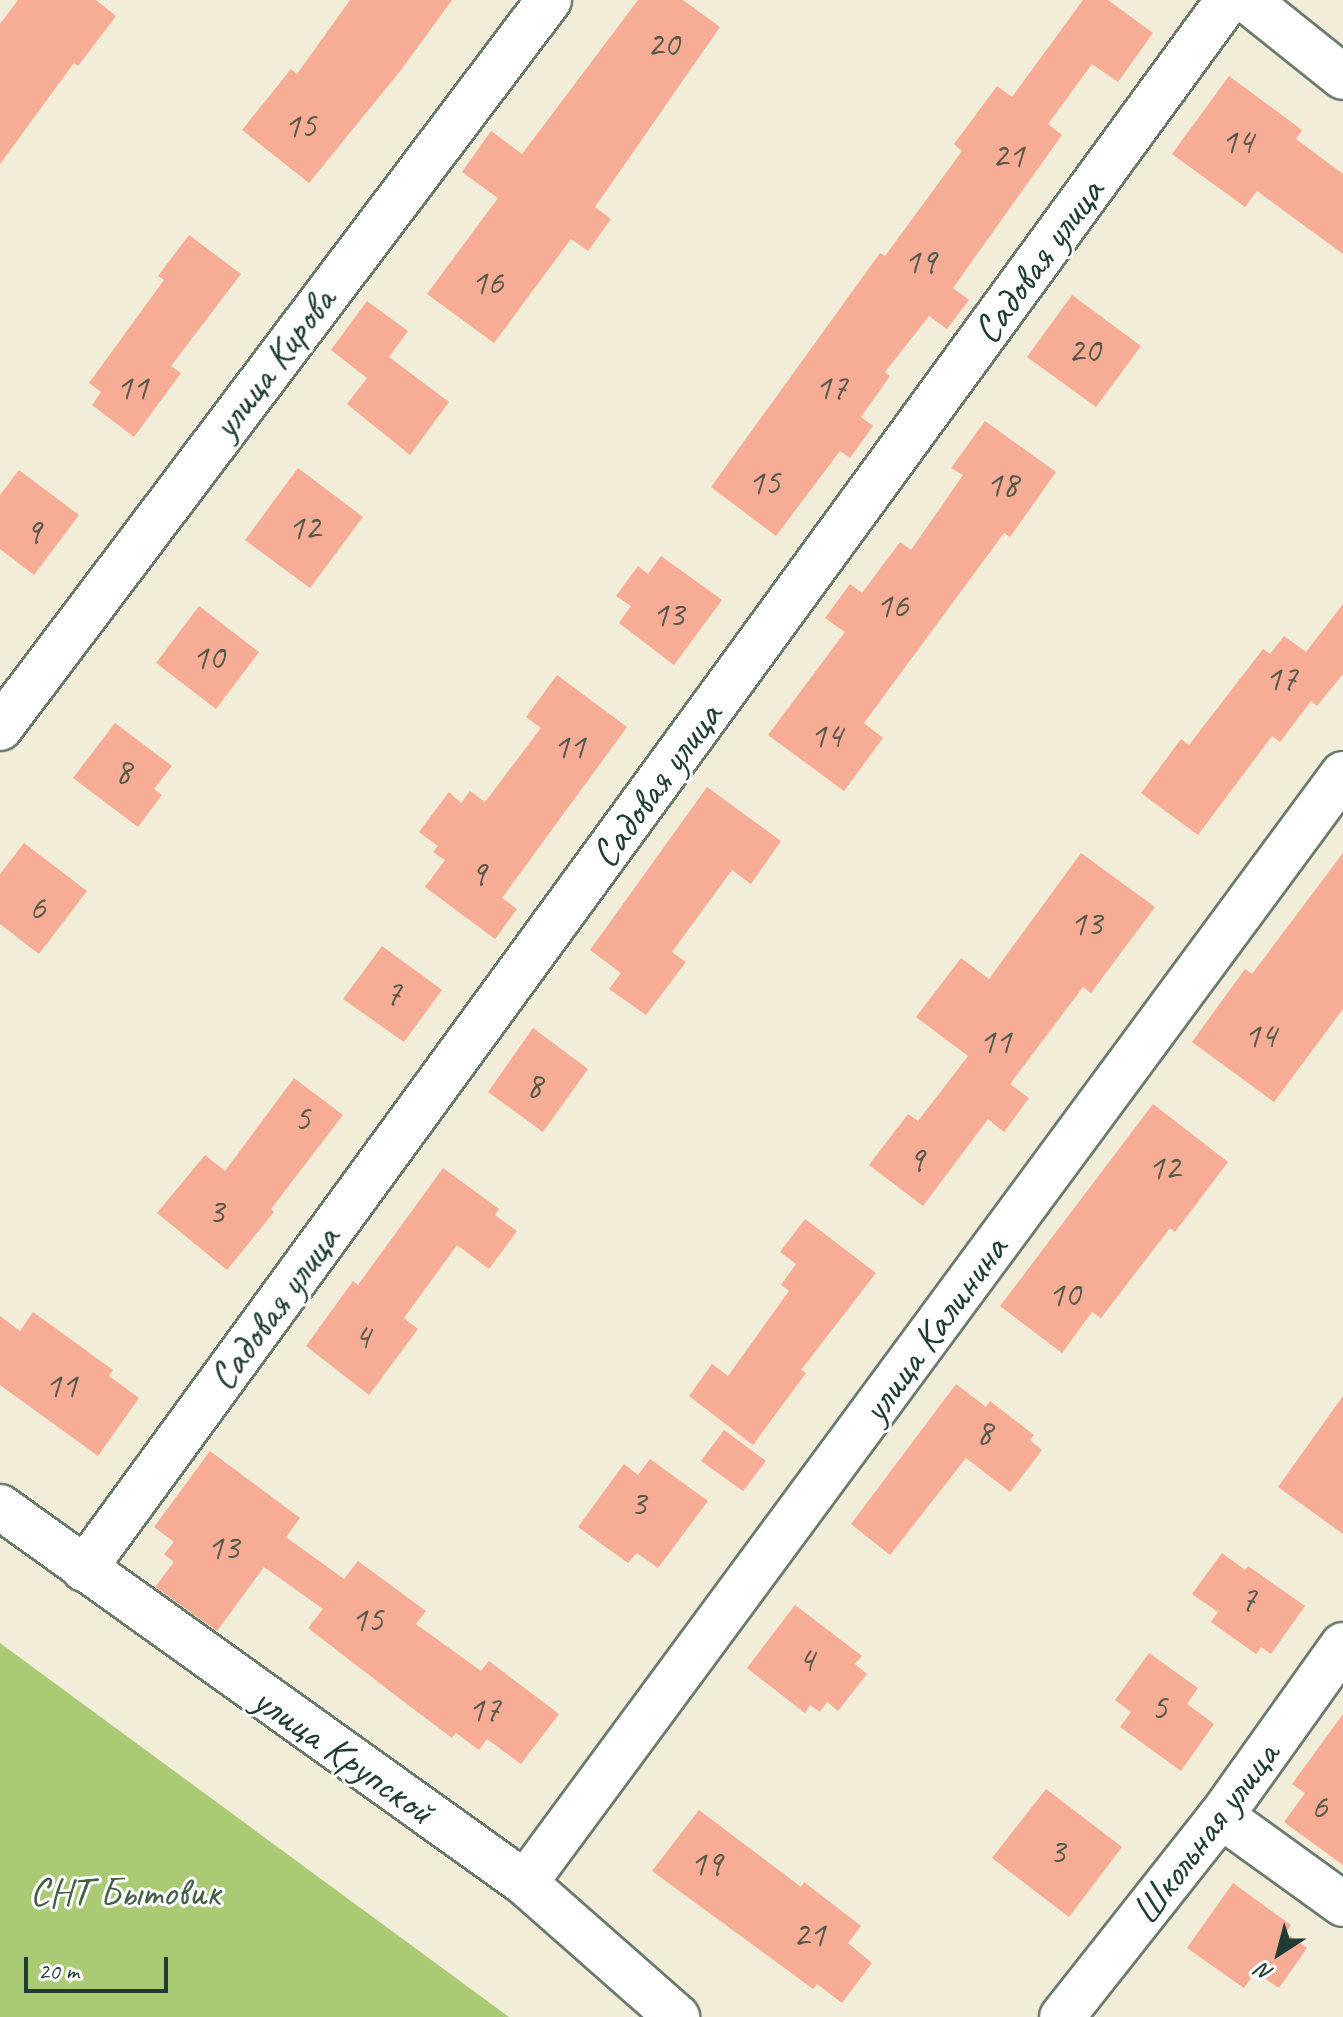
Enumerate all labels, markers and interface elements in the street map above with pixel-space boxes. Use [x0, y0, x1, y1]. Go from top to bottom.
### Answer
house number: 20 [647, 23, 679, 67]
house number: 15 [284, 104, 316, 148]
house number: 14 [1221, 120, 1253, 164]
house number: 21 [992, 134, 1024, 178]
street label: Садовая улица [962, 168, 1114, 354]
house number: 19 [904, 240, 936, 284]
house number: 16 [471, 261, 503, 305]
street label: улица Кирова [201, 278, 345, 448]
house number: 20 [1068, 329, 1100, 373]
house number: 11 [116, 366, 148, 410]
house number: 17 [815, 366, 847, 410]
house number: 15 [748, 461, 780, 505]
house number: 18 [986, 463, 1018, 507]
house number: 12 [288, 506, 320, 550]
house number: 9 [25, 510, 41, 554]
house number: 16 [876, 584, 908, 628]
house number: 13 [652, 593, 684, 637]
house number: 10 [192, 636, 224, 680]
house number: 17 [1265, 657, 1297, 701]
street label: Садовая улица [580, 692, 732, 878]
house number: 14 [810, 714, 842, 758]
house number: 11 [553, 725, 585, 769]
house number: 8 [115, 750, 131, 794]
house number: 9 [470, 852, 486, 896]
house number: 6 [29, 886, 45, 930]
house number: 13 [1070, 902, 1102, 946]
house number: 7 [385, 972, 401, 1016]
house number: 14 [1244, 1014, 1276, 1058]
house number: 11 [979, 1020, 1011, 1064]
house number: 8 [526, 1064, 542, 1108]
house number: 5 [294, 1097, 310, 1141]
house number: 9 [908, 1138, 924, 1182]
house number: 12 [1148, 1146, 1180, 1190]
house number: 3 [208, 1190, 224, 1234]
street label: Садовая улица [198, 1215, 350, 1401]
street label: улица Калинина [850, 1226, 1018, 1432]
house number: 10 [1048, 1273, 1080, 1317]
house number: 4 [354, 1315, 370, 1359]
house number: 11 [45, 1364, 77, 1408]
house number: 8 [976, 1411, 992, 1455]
house number: 3 [630, 1482, 646, 1526]
house number: 13 [207, 1526, 239, 1570]
house number: 7 [1240, 1578, 1256, 1622]
house number: 15 [351, 1598, 383, 1642]
house number: 4 [798, 1638, 814, 1682]
street label: улица Крупской [244, 1675, 444, 1835]
house number: 5 [1151, 1686, 1167, 1730]
house number: 17 [468, 1688, 500, 1732]
street label: Школьная улица [1120, 1732, 1290, 1934]
house number: 6 [1311, 1785, 1327, 1829]
house number: 3 [1049, 1830, 1065, 1874]
house number: 19 [690, 1842, 722, 1886]
park label: СНТ Бытовик [30, 1868, 220, 1916]
house number: 21 [793, 1913, 825, 1957]
north arrow [1239, 1913, 1319, 1993]
scale bar [28, 1941, 172, 1991]
text: 20 m [38, 1956, 79, 1986]
text: N [1251, 1957, 1279, 1988]

